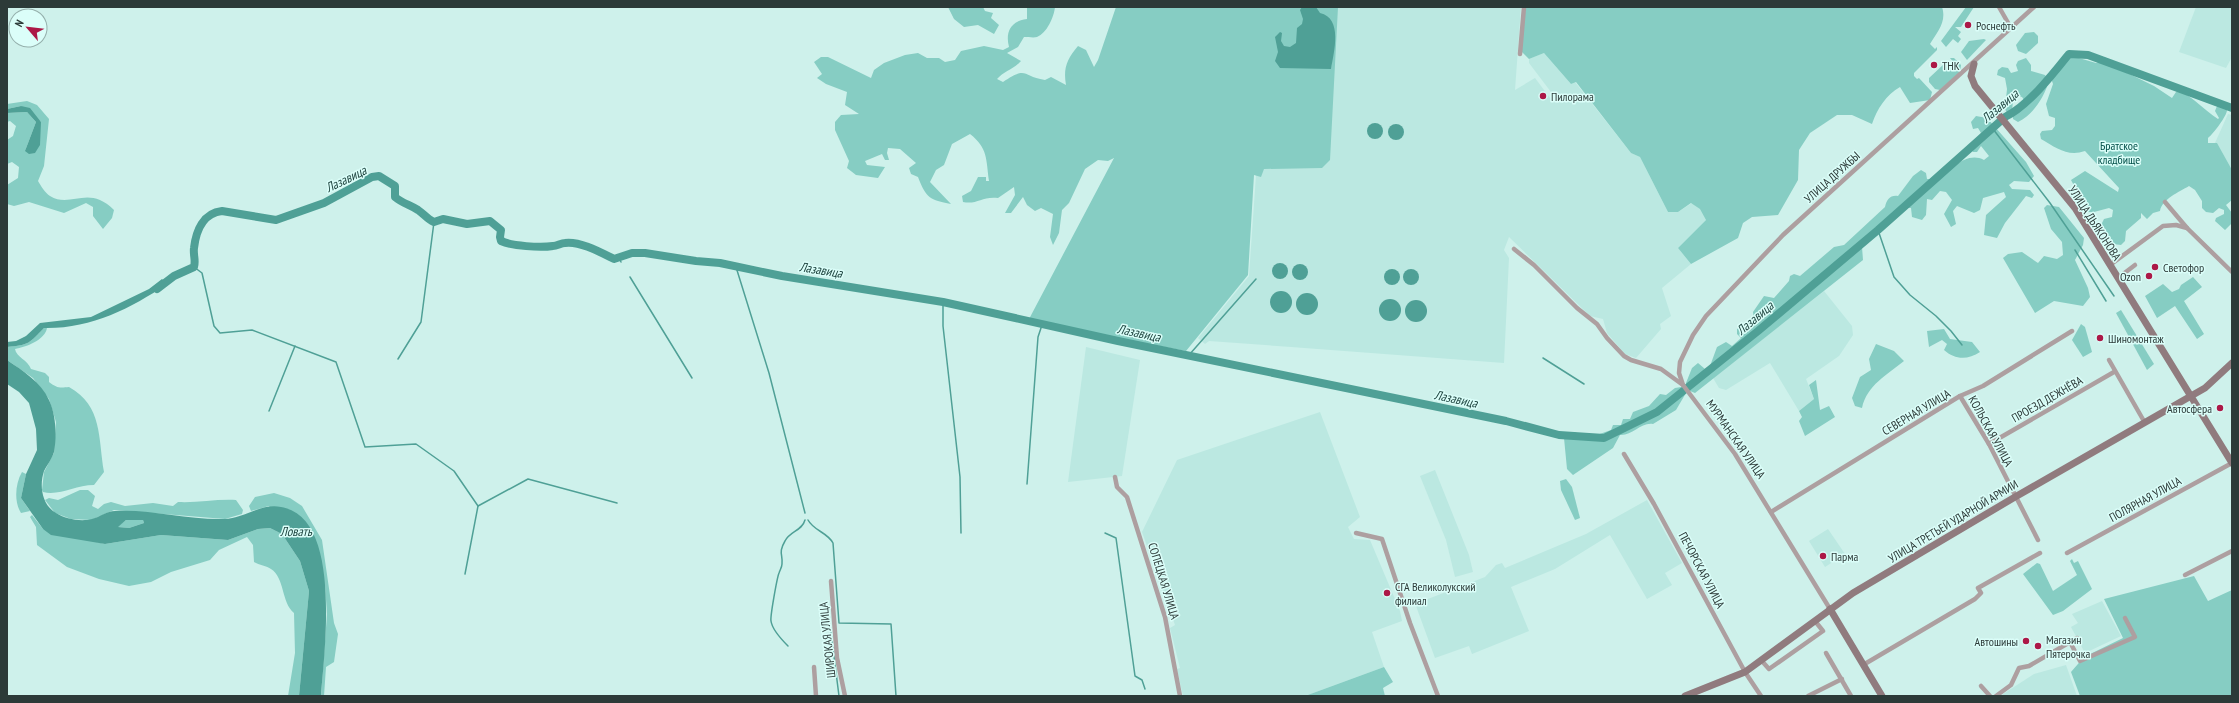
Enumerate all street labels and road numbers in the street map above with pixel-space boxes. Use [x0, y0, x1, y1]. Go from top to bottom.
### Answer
street label: УЛИЦА ДРУЖБЫ [1801, 148, 1863, 206]
street label: УЛИЦА ДЬЯКОНОВА [2065, 183, 2125, 263]
street label: ПРОЕЗД ДЕЖНЁВА [2009, 372, 2086, 425]
street label: СЕВЕРНАЯ УЛИЦА [1879, 386, 1953, 438]
street label: КОЛЬСКАЯ УЛИЦА [1965, 393, 2017, 469]
street label: МУРМАНСКАЯ УЛИЦА [1703, 397, 1769, 482]
street label: ПОЛЯРНАЯ УЛИЦА [2106, 473, 2184, 525]
street label: УЛИЦА ТРЕТЬЕЙ УДАРНОЙ АРМИИ [1885, 476, 2021, 566]
street label: ПЕЧОРСКАЯ УЛИЦА [1676, 529, 1729, 611]
street label: СОПЕЦКАЯ УЛИЦА [1145, 541, 1183, 621]
street label: ШИРОКАЯ УЛИЦА [816, 601, 838, 679]

